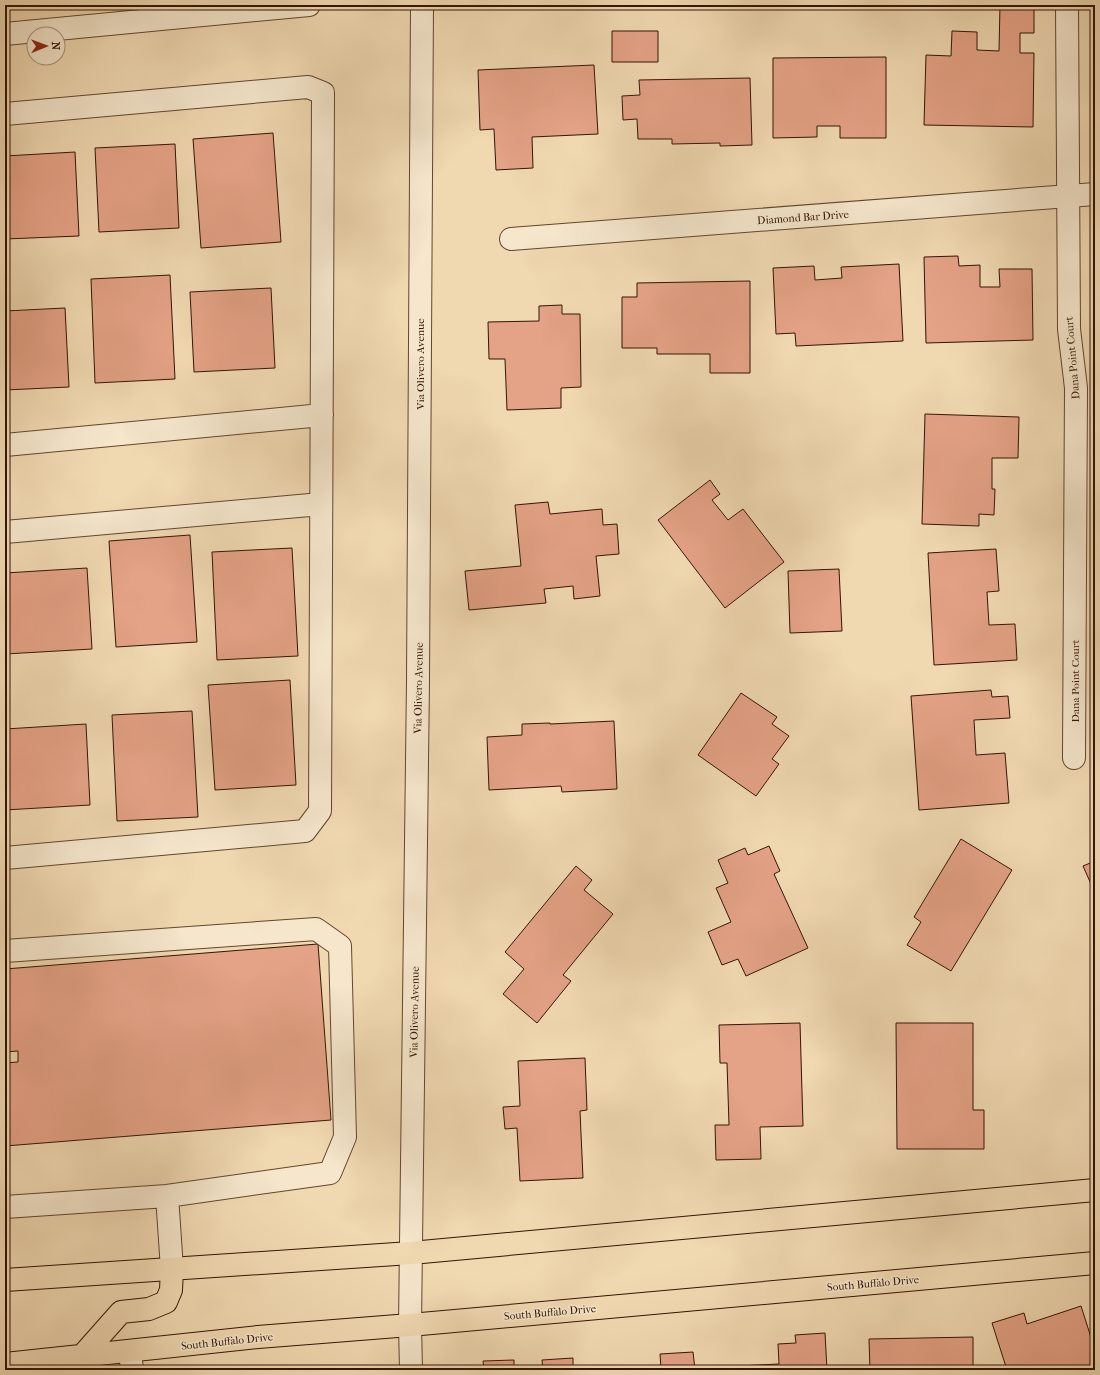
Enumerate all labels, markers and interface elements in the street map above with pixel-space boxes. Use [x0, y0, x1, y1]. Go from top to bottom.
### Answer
north arrow [26, 26, 66, 66]
text: N [49, 42, 62, 51]
street label: Diamond Bar Drive [757, 208, 850, 227]
street label: Dana Point Court [1062, 316, 1083, 400]
street label: Via Olivero Avenue [414, 318, 427, 411]
street label: Dana Point Court [1069, 640, 1082, 722]
street label: Via Olivero Avenue [411, 642, 426, 735]
street label: Via Olivero Avenue [407, 966, 422, 1059]
street label: South Buffalo Drive [826, 1273, 920, 1294]
street label: South Buffalo Drive [503, 1302, 597, 1323]
street label: South Buffalo Drive [180, 1330, 274, 1353]

